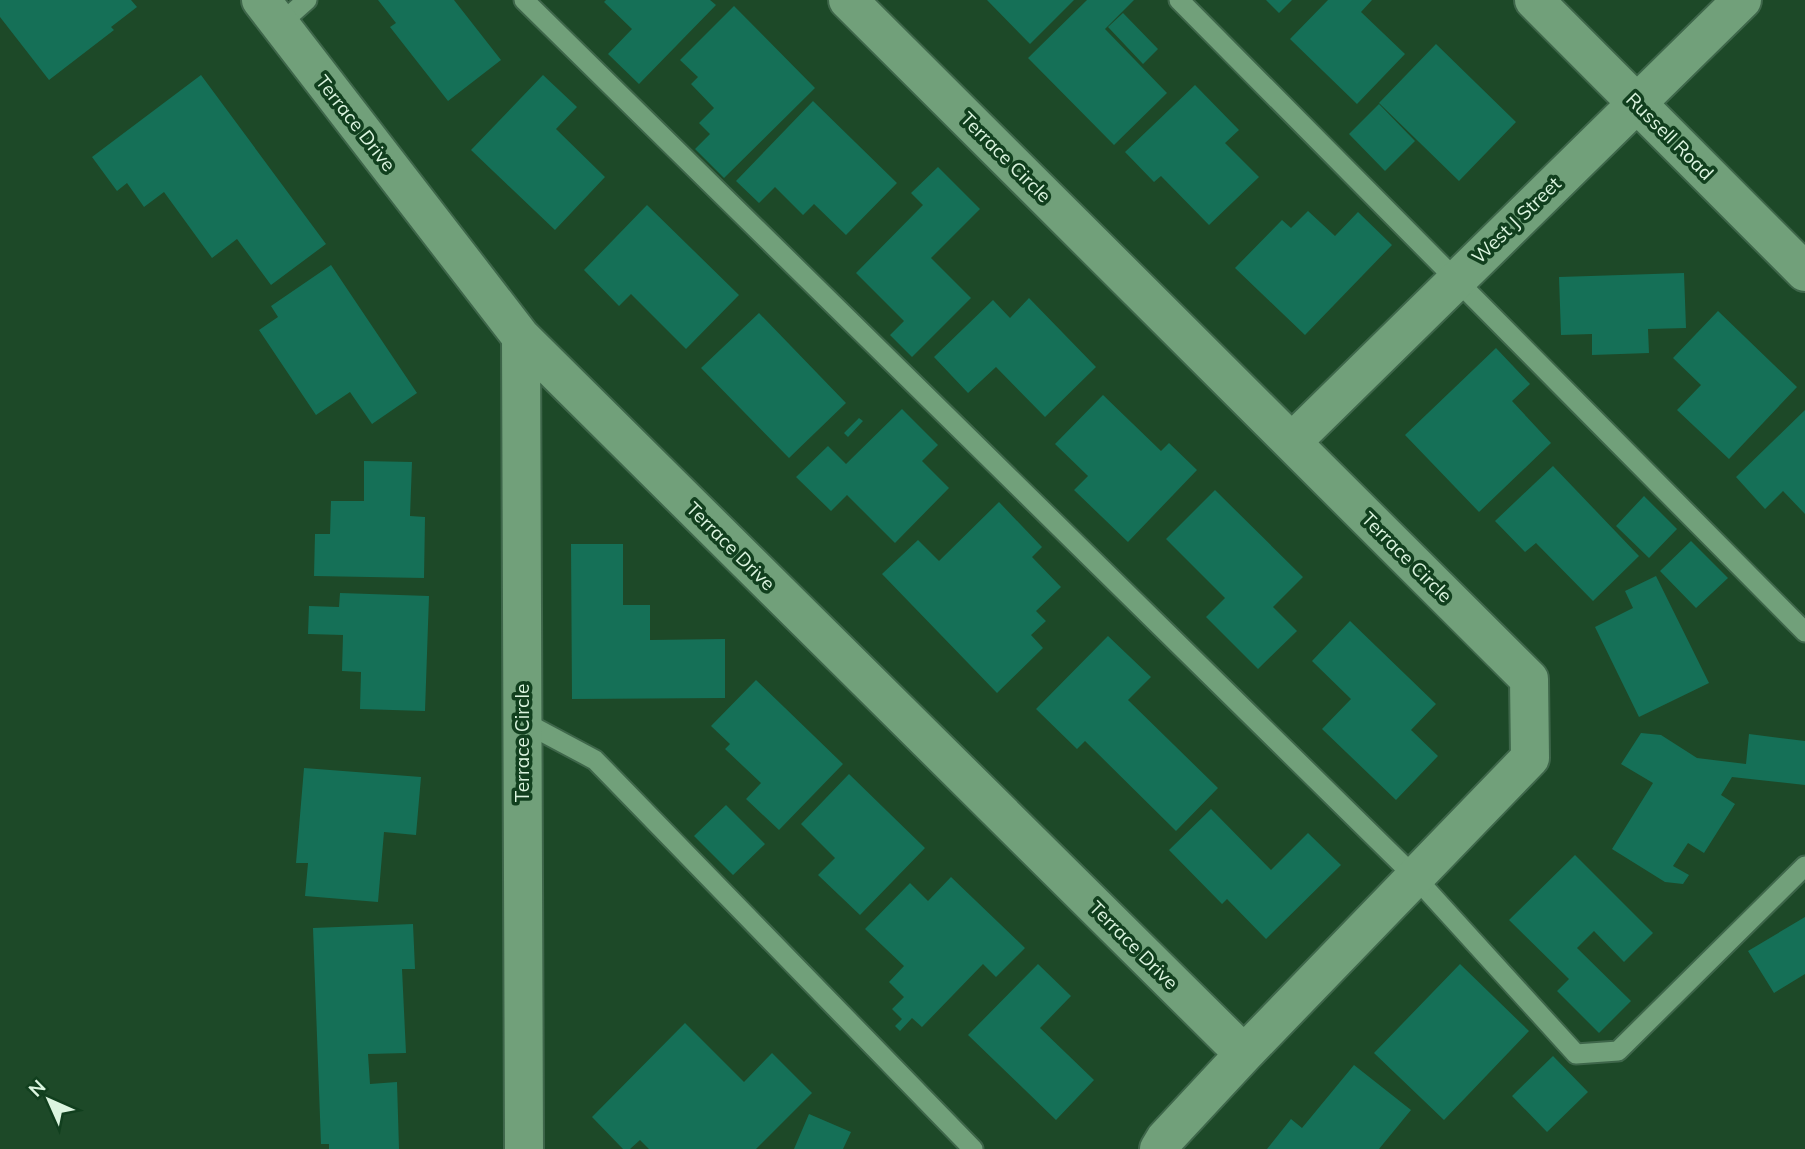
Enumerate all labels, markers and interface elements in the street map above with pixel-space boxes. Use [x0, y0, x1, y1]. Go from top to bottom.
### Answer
street label: Terrace Drive [311, 70, 401, 176]
street label: Russell Road [1621, 87, 1719, 185]
street label: Terrace Circle [956, 107, 1056, 207]
street label: West J Street [1466, 171, 1566, 269]
street label: Terrace Drive [682, 497, 780, 595]
street label: Terrace Circle [1357, 507, 1457, 607]
street label: Terrace Circle [510, 684, 534, 802]
street label: Terrace Drive [1085, 896, 1183, 994]
north arrow [14, 1065, 84, 1135]
text: N [23, 1074, 51, 1102]

